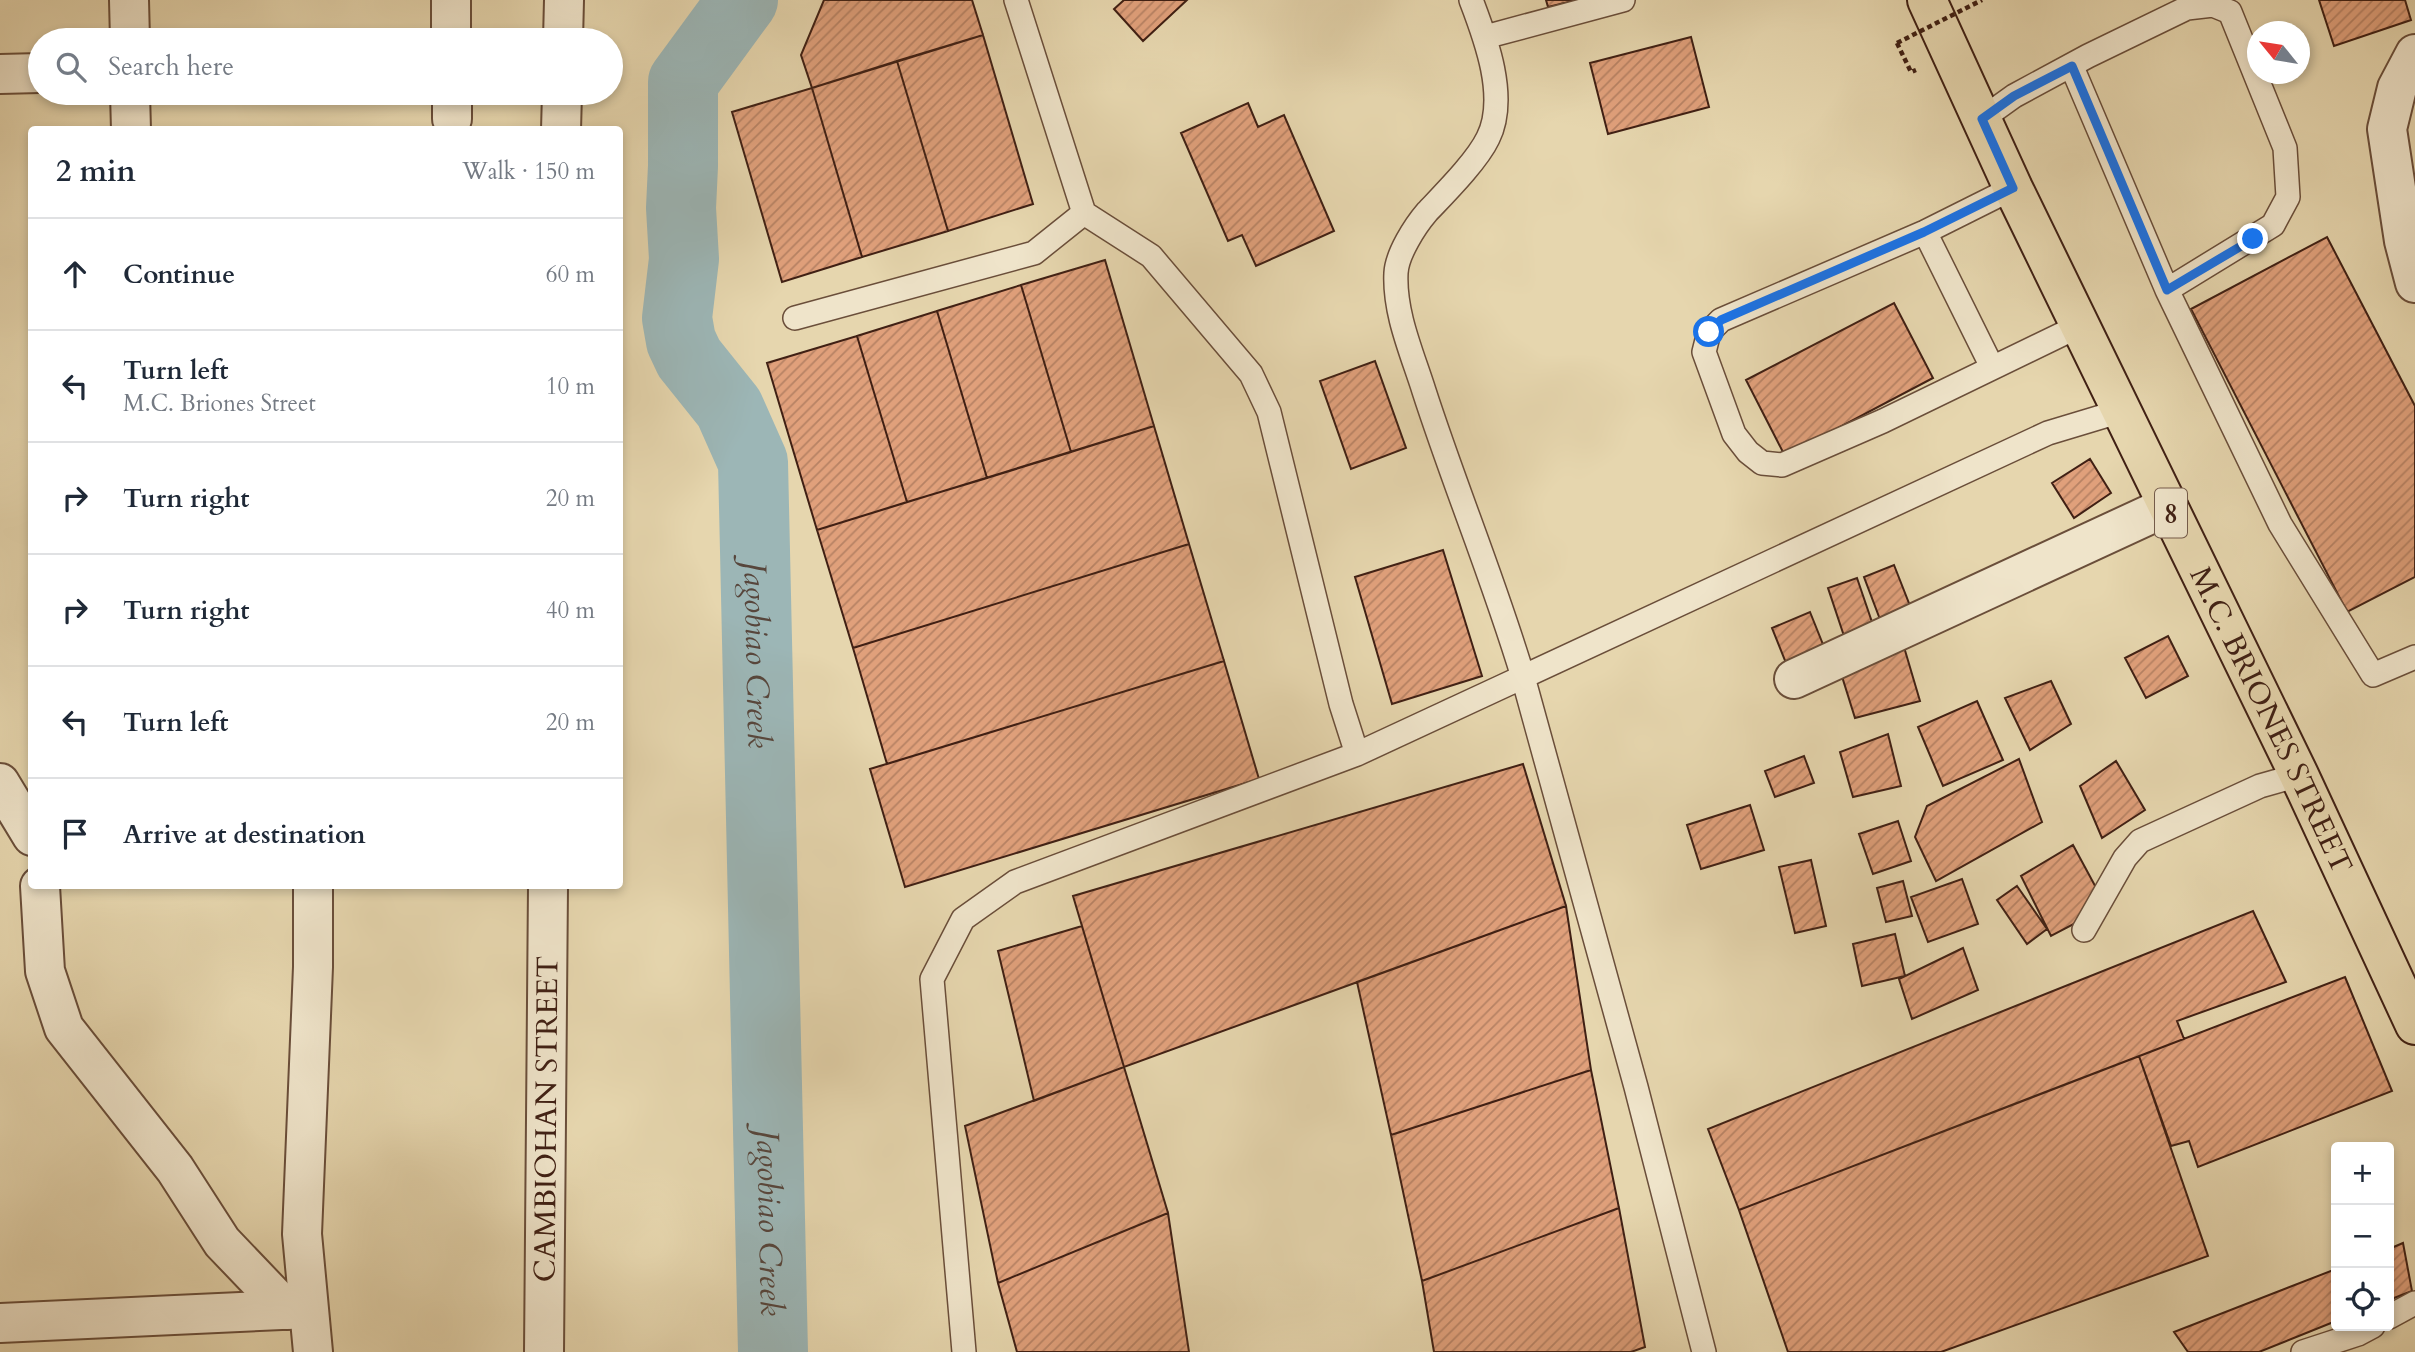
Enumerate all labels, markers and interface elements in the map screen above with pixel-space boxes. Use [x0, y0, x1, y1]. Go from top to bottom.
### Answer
north arrow [2247, 21, 2310, 84]
search box [28, 28, 623, 105]
icon: search [52, 48, 90, 86]
text: Search here [108, 49, 234, 84]
text: 2 min [56, 151, 136, 192]
text: Walk · 150 m [462, 156, 595, 187]
route end [2237, 223, 2268, 254]
icon: ahead [56, 255, 94, 293]
text: Continue [123, 257, 235, 292]
text: 60 m [546, 259, 595, 290]
route start [1693, 316, 1724, 347]
text: Turn left [123, 353, 228, 388]
icon: left [56, 367, 94, 405]
text: 10 m [546, 371, 595, 402]
text: M.C. Briones Street [123, 388, 316, 419]
icon: right [56, 479, 94, 517]
text: Turn right [123, 481, 250, 516]
text: 20 m [546, 483, 595, 514]
road number: 8 [2155, 489, 2187, 538]
water label: Jagobiao Creek [732, 554, 780, 749]
street label: M.C. BRIONES STREET [2180, 560, 2362, 880]
icon: right [56, 591, 94, 629]
text: Turn right [123, 593, 250, 628]
text: 40 m [546, 595, 595, 626]
icon: left [56, 703, 94, 741]
text: Turn left [123, 705, 228, 740]
text: 20 m [546, 707, 595, 738]
icon: arrive [56, 815, 94, 853]
text: Arrive at destination [123, 817, 366, 852]
street label: CAMBIOHAN STREET [525, 956, 568, 1282]
water label: Jagobiao Creek [745, 1121, 793, 1317]
map controls [2331, 1142, 2394, 1331]
button: + [2331, 1142, 2394, 1205]
button: − [2331, 1205, 2394, 1268]
button: locate [2331, 1268, 2394, 1331]

